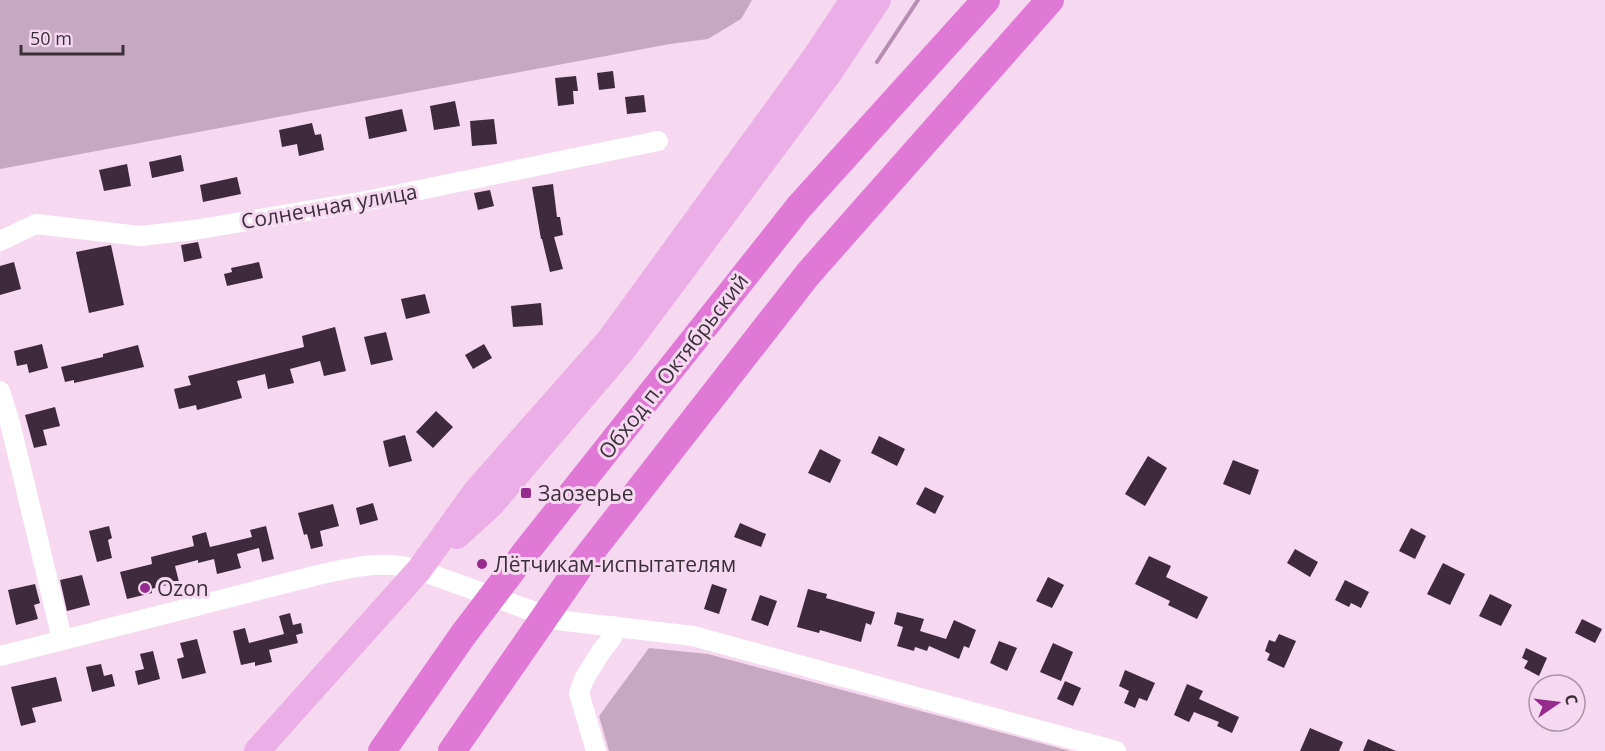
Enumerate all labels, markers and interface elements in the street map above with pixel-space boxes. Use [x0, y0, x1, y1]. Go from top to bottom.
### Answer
scale bar [21, 18, 123, 56]
text: 50 m [30, 26, 72, 50]
street label: Солнечная улица [239, 177, 419, 235]
street label: Обход п. Октябрьский [592, 268, 754, 464]
place label: Заозерье [538, 479, 634, 507]
marker: Заозерье [519, 486, 533, 500]
place label: Лётчикам-испытателям [494, 550, 736, 578]
marker: Лётчикам-испытателям [475, 557, 489, 571]
place label: Ozon [157, 574, 209, 602]
marker: Ozon [138, 581, 152, 595]
north arrow [1527, 673, 1587, 733]
text: С [1560, 692, 1583, 707]

